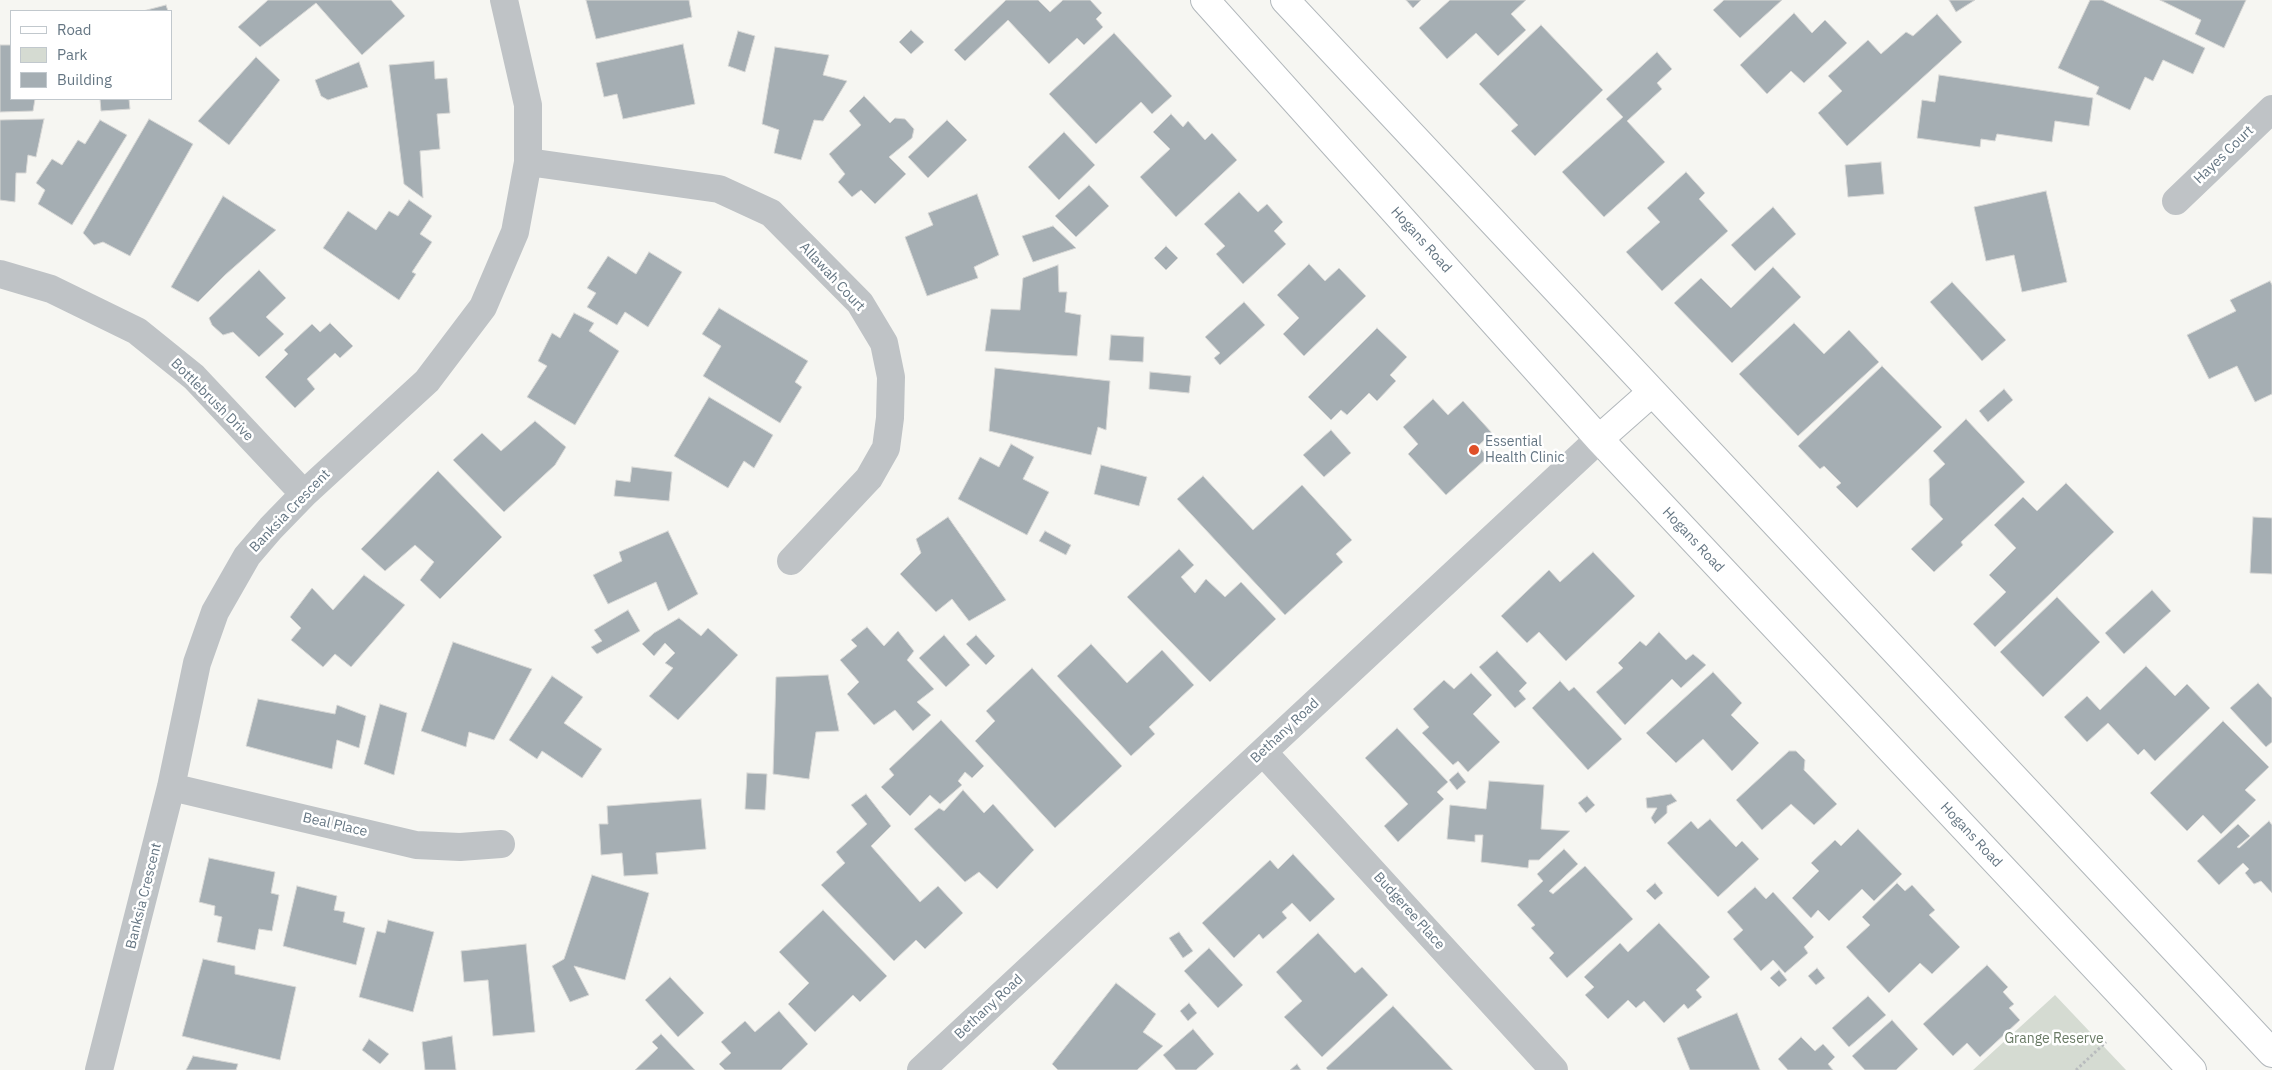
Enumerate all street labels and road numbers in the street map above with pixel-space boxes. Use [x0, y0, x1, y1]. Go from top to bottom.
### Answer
street label: Hayes Court [2191, 122, 2257, 188]
street label: Hogans Road [1387, 204, 1455, 276]
street label: Allawah Court [796, 239, 868, 315]
street label: Bottlebrush Drive [167, 355, 257, 445]
street label: Banksia Crescent [246, 466, 334, 556]
street label: Hogans Road [1659, 504, 1727, 576]
street label: Bethany Road [1247, 695, 1323, 767]
street label: Hogans Road [1937, 799, 2005, 871]
street label: Beal Place [301, 809, 369, 841]
street label: Banksia Crescent [123, 841, 165, 951]
street label: Budgeree Place [1370, 869, 1448, 953]
street label: Bethany Road [951, 971, 1027, 1043]

